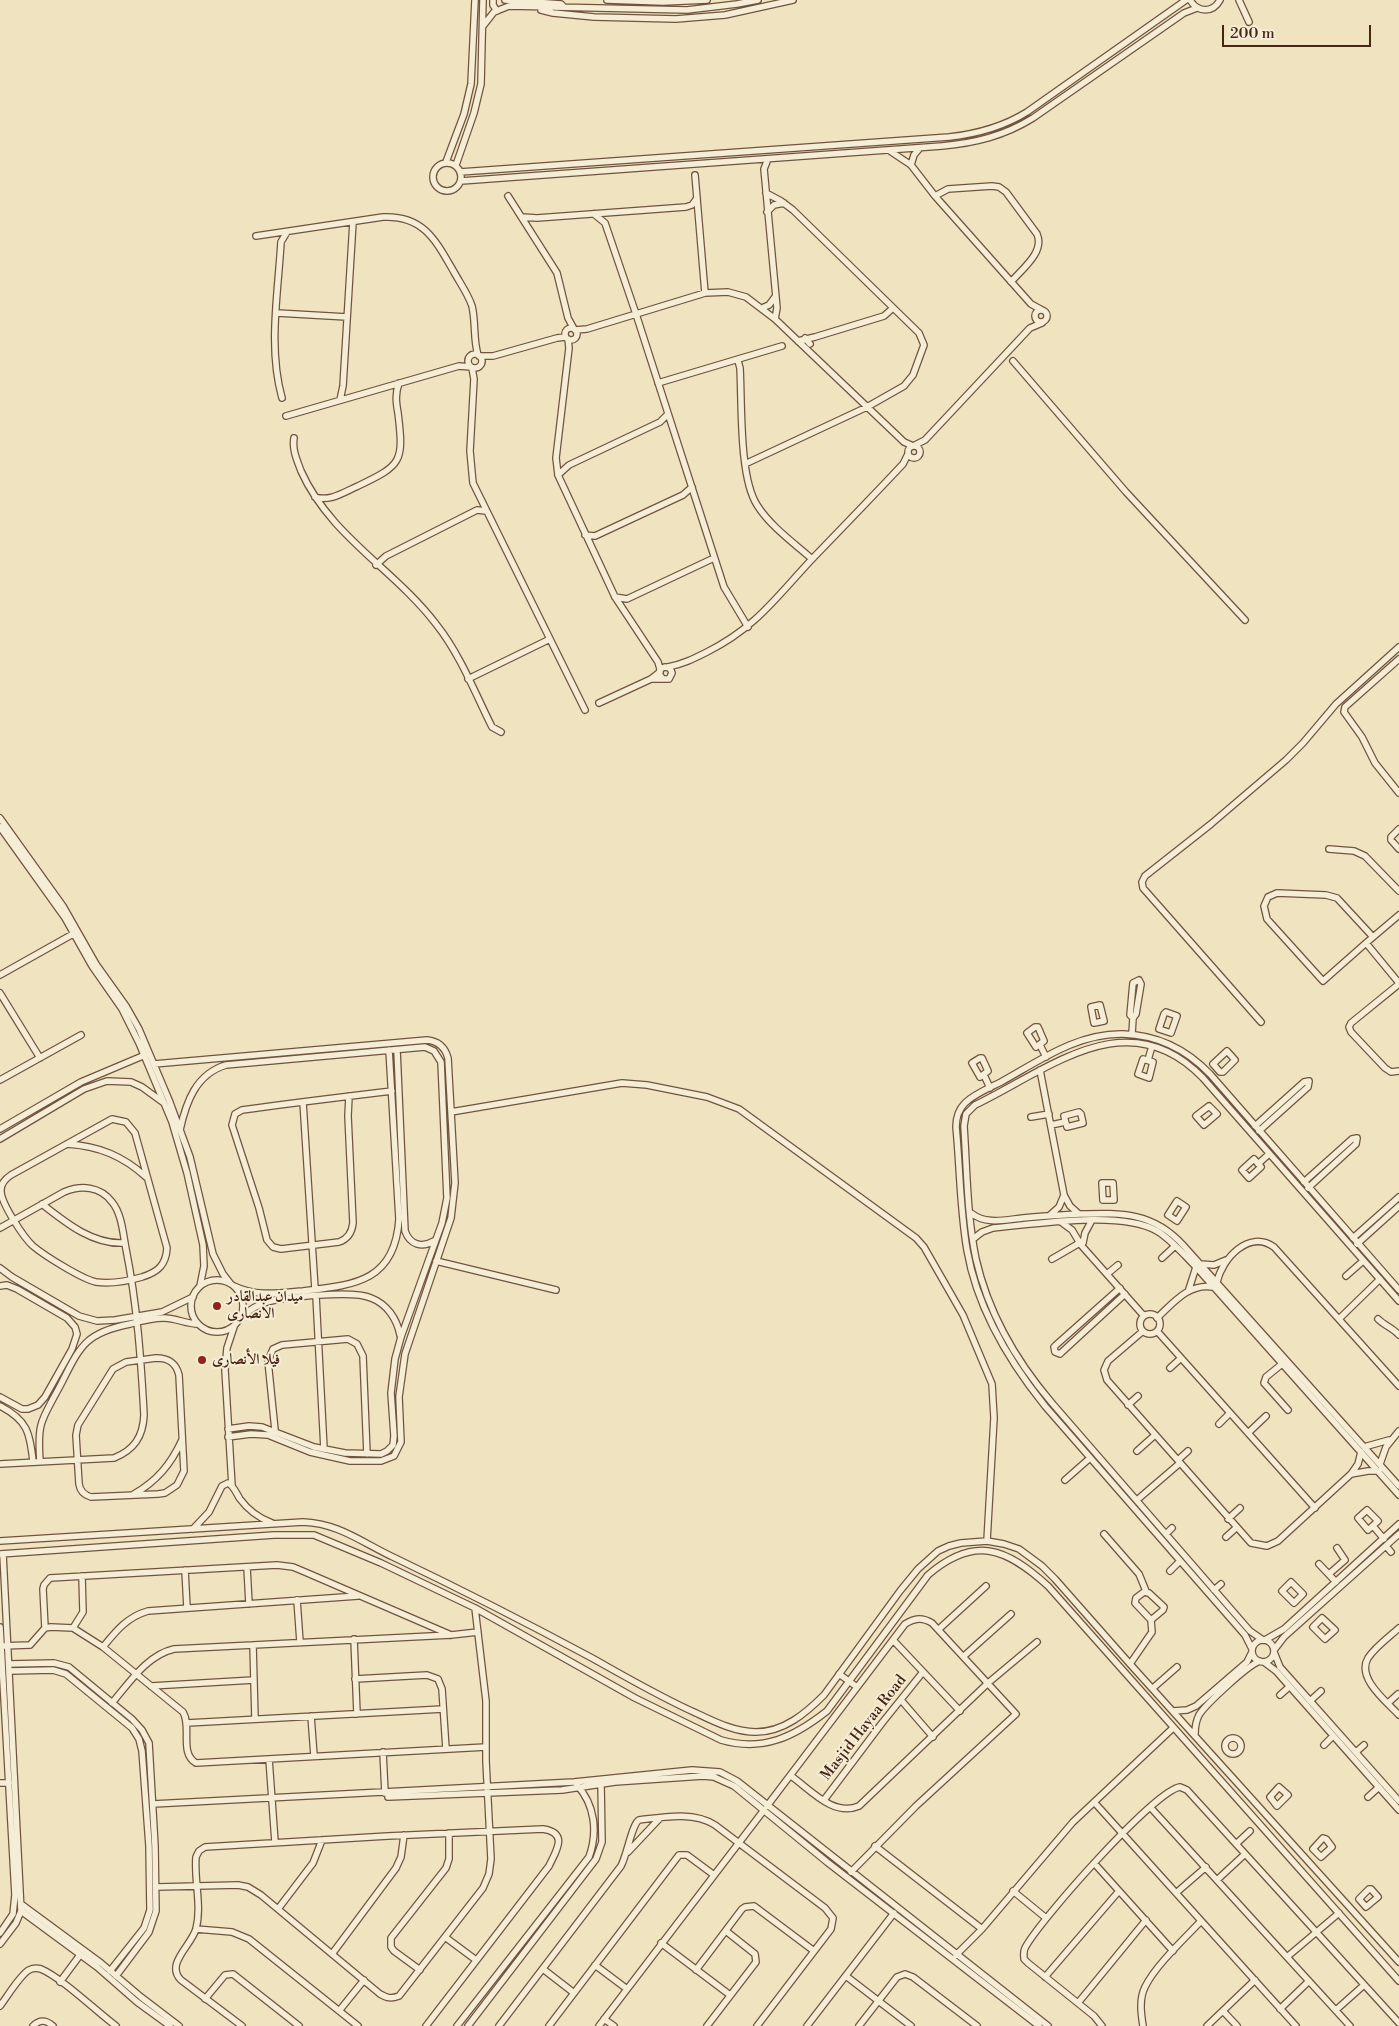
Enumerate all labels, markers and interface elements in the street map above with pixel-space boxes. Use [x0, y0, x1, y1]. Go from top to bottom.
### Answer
scale bar [1224, 15, 1373, 47]
text: 200 m [1230, 24, 1275, 43]
place label: ميدان عبدالقادر الانصارى [227, 1288, 303, 1323]
marker: ميدان عبدالقادر الانصارى [211, 1300, 223, 1312]
place label: فيلا الأنصارى [212, 1351, 280, 1369]
marker: فيلا الأنصارى [196, 1354, 208, 1366]
street label: Masjid Hayaa Road [817, 1672, 911, 1784]

